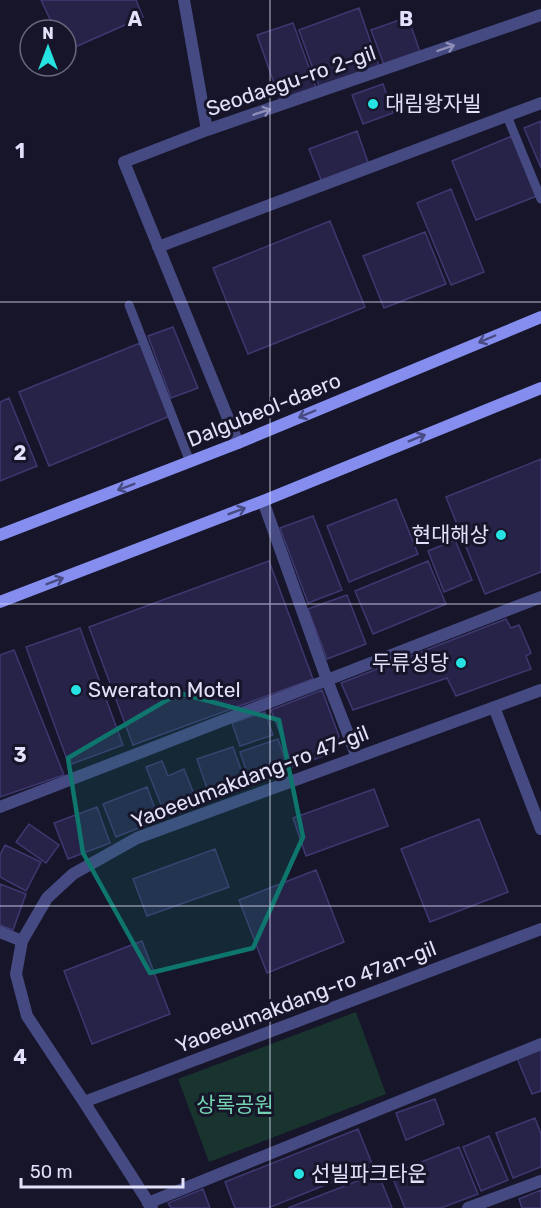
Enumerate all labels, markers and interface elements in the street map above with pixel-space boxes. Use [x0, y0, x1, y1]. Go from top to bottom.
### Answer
text: A [128, 7, 143, 31]
text: B [399, 7, 413, 31]
north arrow [18, 18, 78, 78]
text: N [42, 24, 54, 43]
street label: Seodaegu-ro 2-gil [203, 40, 379, 121]
one-way arrow [437, 41, 455, 52]
place label: 대림왕자빌 [385, 91, 482, 116]
marker: 대림왕자빌 [366, 97, 380, 111]
one-way arrow [252, 105, 271, 116]
text: 1 [15, 139, 25, 163]
one-way arrow [478, 334, 497, 345]
street label: Dalgubeol-daero [183, 367, 344, 452]
one-way arrow [298, 409, 317, 420]
one-way arrow [408, 432, 426, 443]
text: 2 [14, 441, 27, 465]
one-way arrow [117, 482, 136, 493]
one-way arrow [227, 505, 246, 516]
place label: 현대해상 [412, 522, 489, 547]
marker: 현대해상 [494, 528, 508, 542]
one-way arrow [45, 575, 63, 586]
place label: 두류성당 [372, 650, 449, 675]
marker: 두류성당 [454, 656, 468, 670]
place label: Sweraton Motel [88, 677, 241, 702]
marker: Sweraton Motel [69, 683, 83, 697]
street label: Yaoeeumakdang-ro 47-gil [128, 720, 372, 833]
text: 3 [13, 743, 27, 767]
street label: Yaoeeumakdang-ro 47an-gil [172, 935, 440, 1058]
text: 4 [13, 1045, 27, 1069]
park label: 상록공원 [196, 1092, 274, 1117]
scale bar [21, 1151, 183, 1189]
text: 50 m [30, 1161, 73, 1183]
place label: 선빌파크타운 [311, 1161, 427, 1186]
marker: 선빌파크타운 [292, 1167, 306, 1181]

